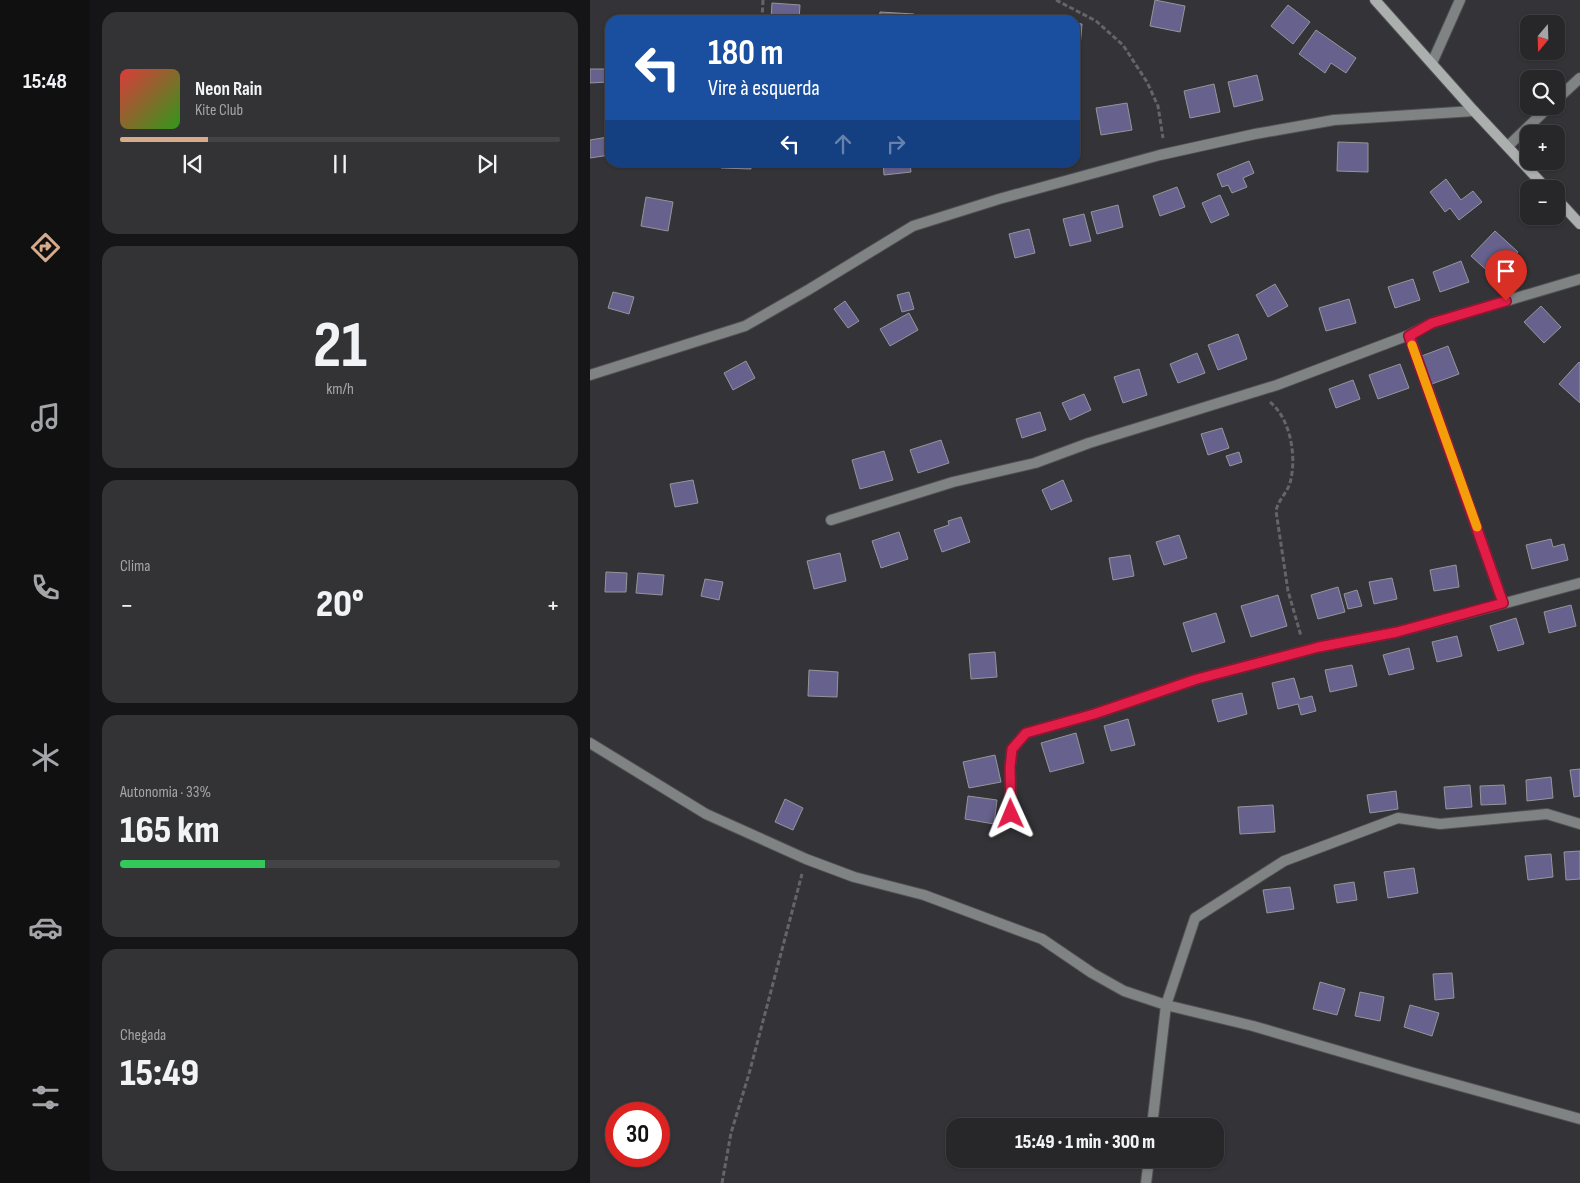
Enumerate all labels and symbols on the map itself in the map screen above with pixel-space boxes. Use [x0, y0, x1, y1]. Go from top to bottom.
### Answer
north arrow [1520, 15, 1565, 60]
pin [1485, 250, 1527, 301]
position arrow [984, 787, 1036, 839]
speed limit sign: 30 [605, 1102, 670, 1167]

